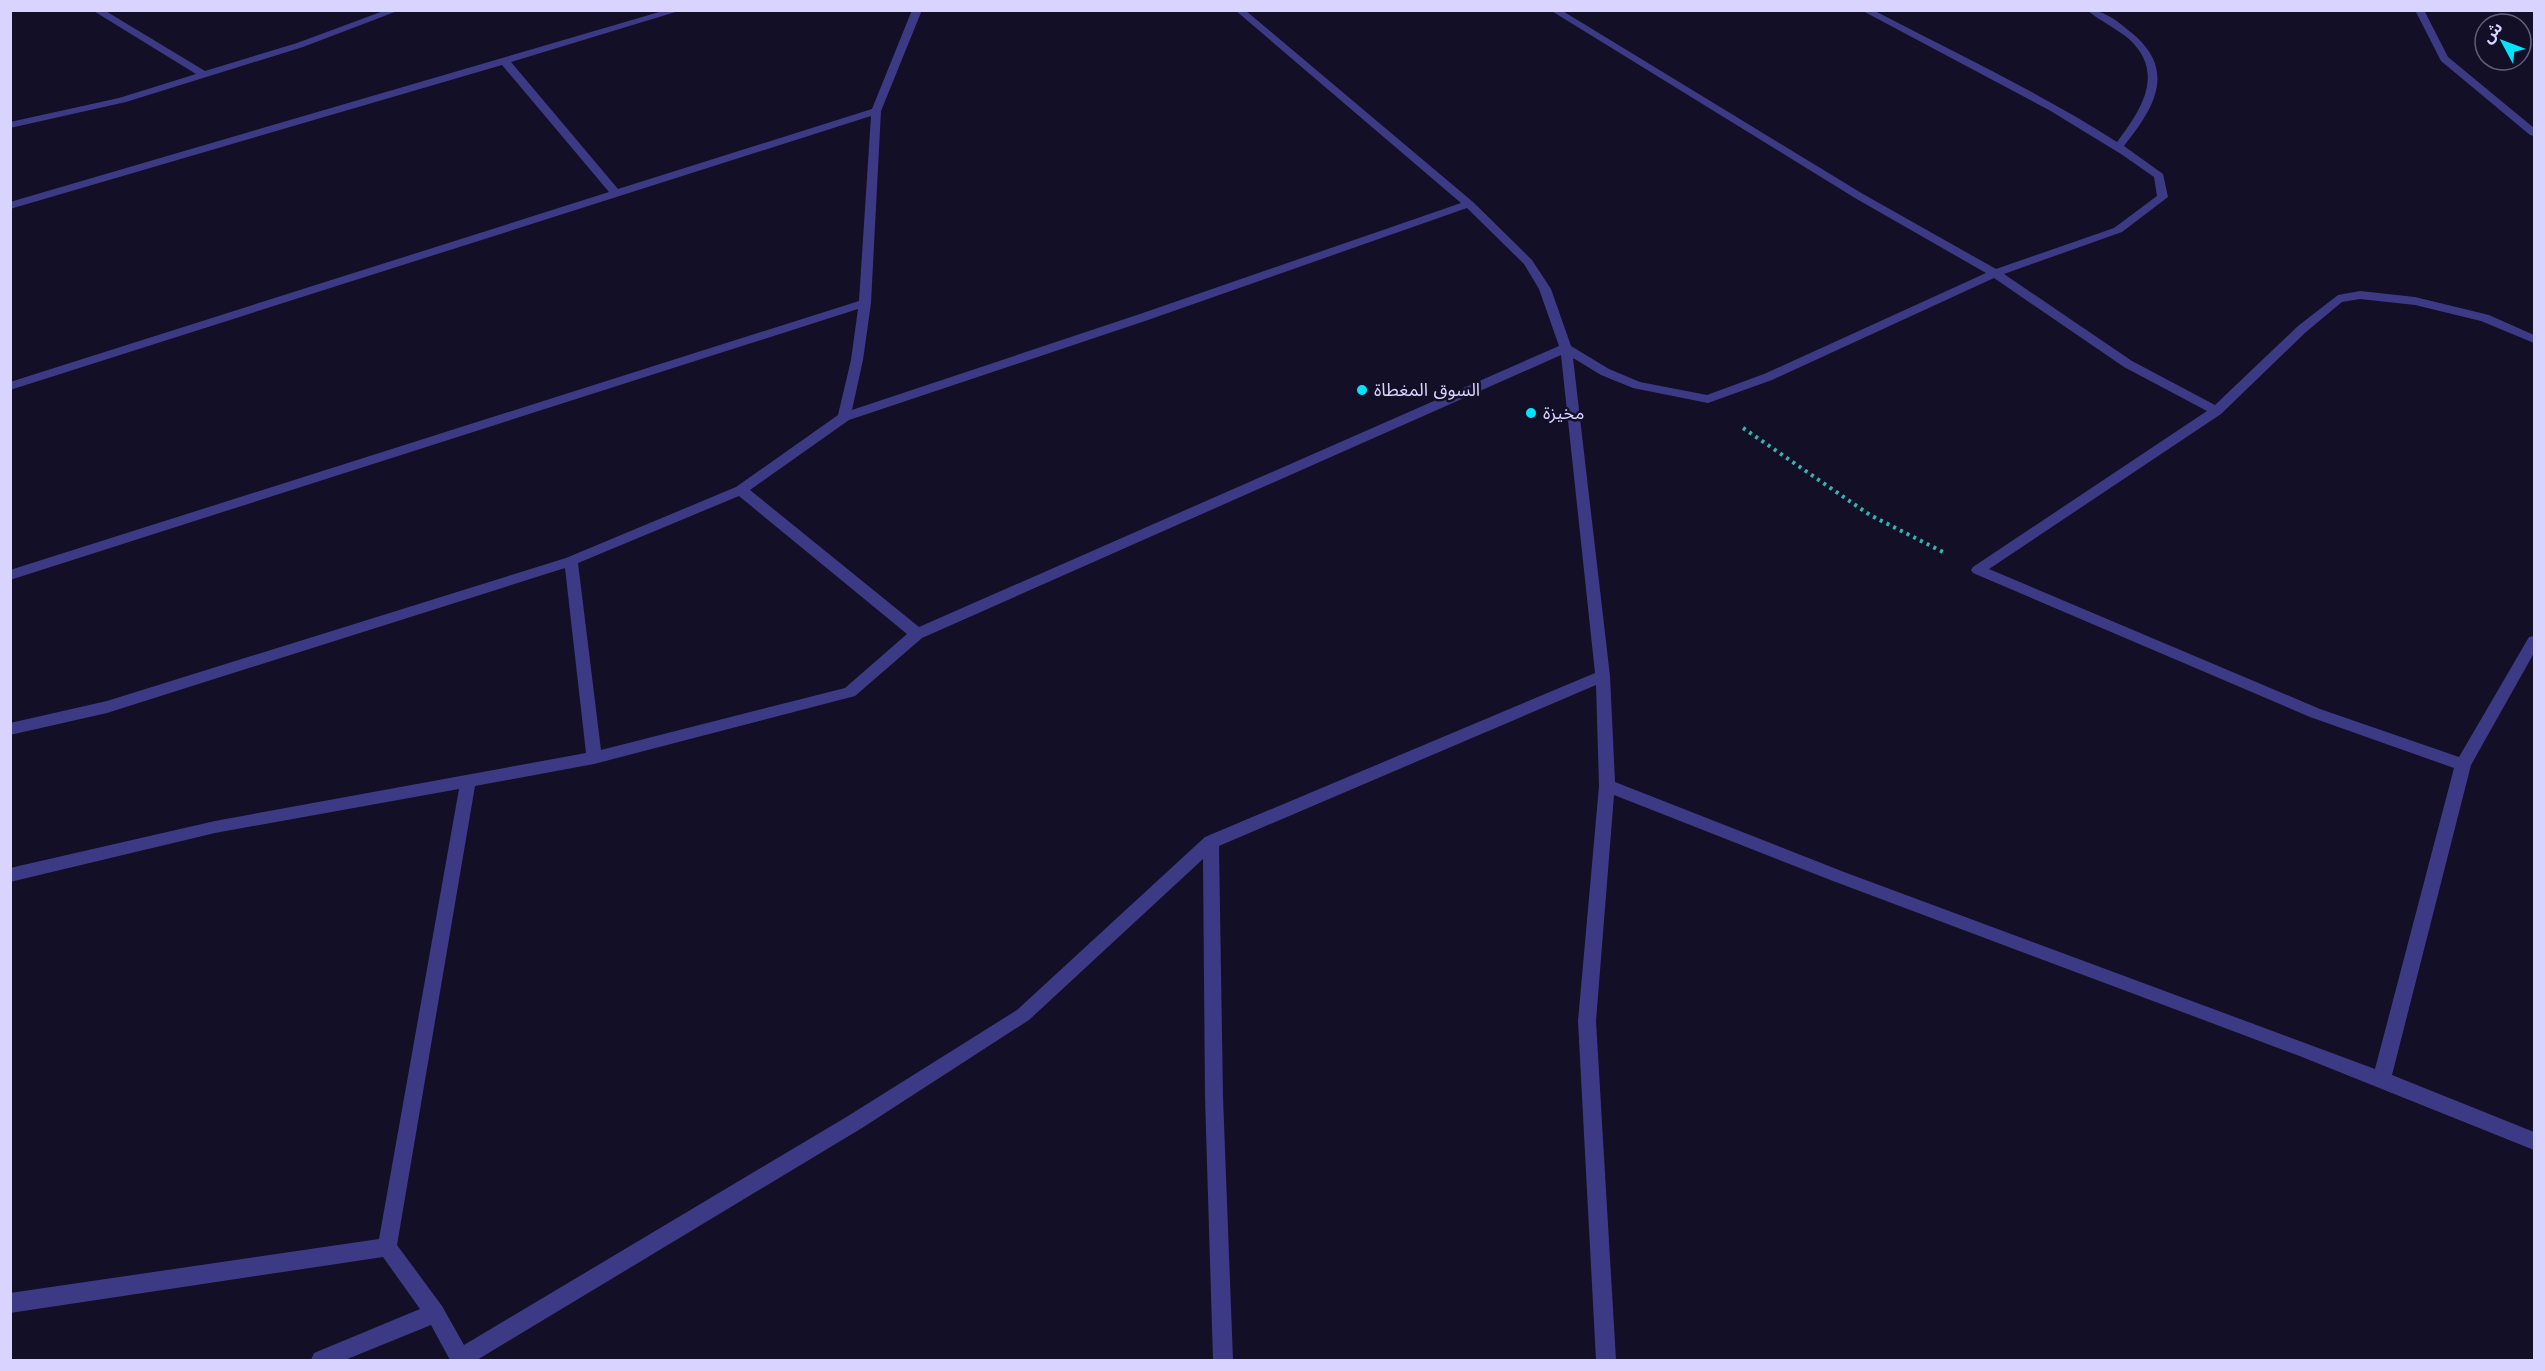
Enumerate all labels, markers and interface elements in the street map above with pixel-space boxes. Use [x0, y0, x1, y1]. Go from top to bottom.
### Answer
north arrow [2473, 12, 2533, 72]
text: ش [2476, 17, 2508, 48]
place label: السوق المغطاة [1374, 377, 1480, 403]
marker: السوق المغطاة [1355, 383, 1369, 397]
place label: مخيزة [1543, 400, 1584, 426]
marker: مخيزة [1524, 406, 1538, 420]

